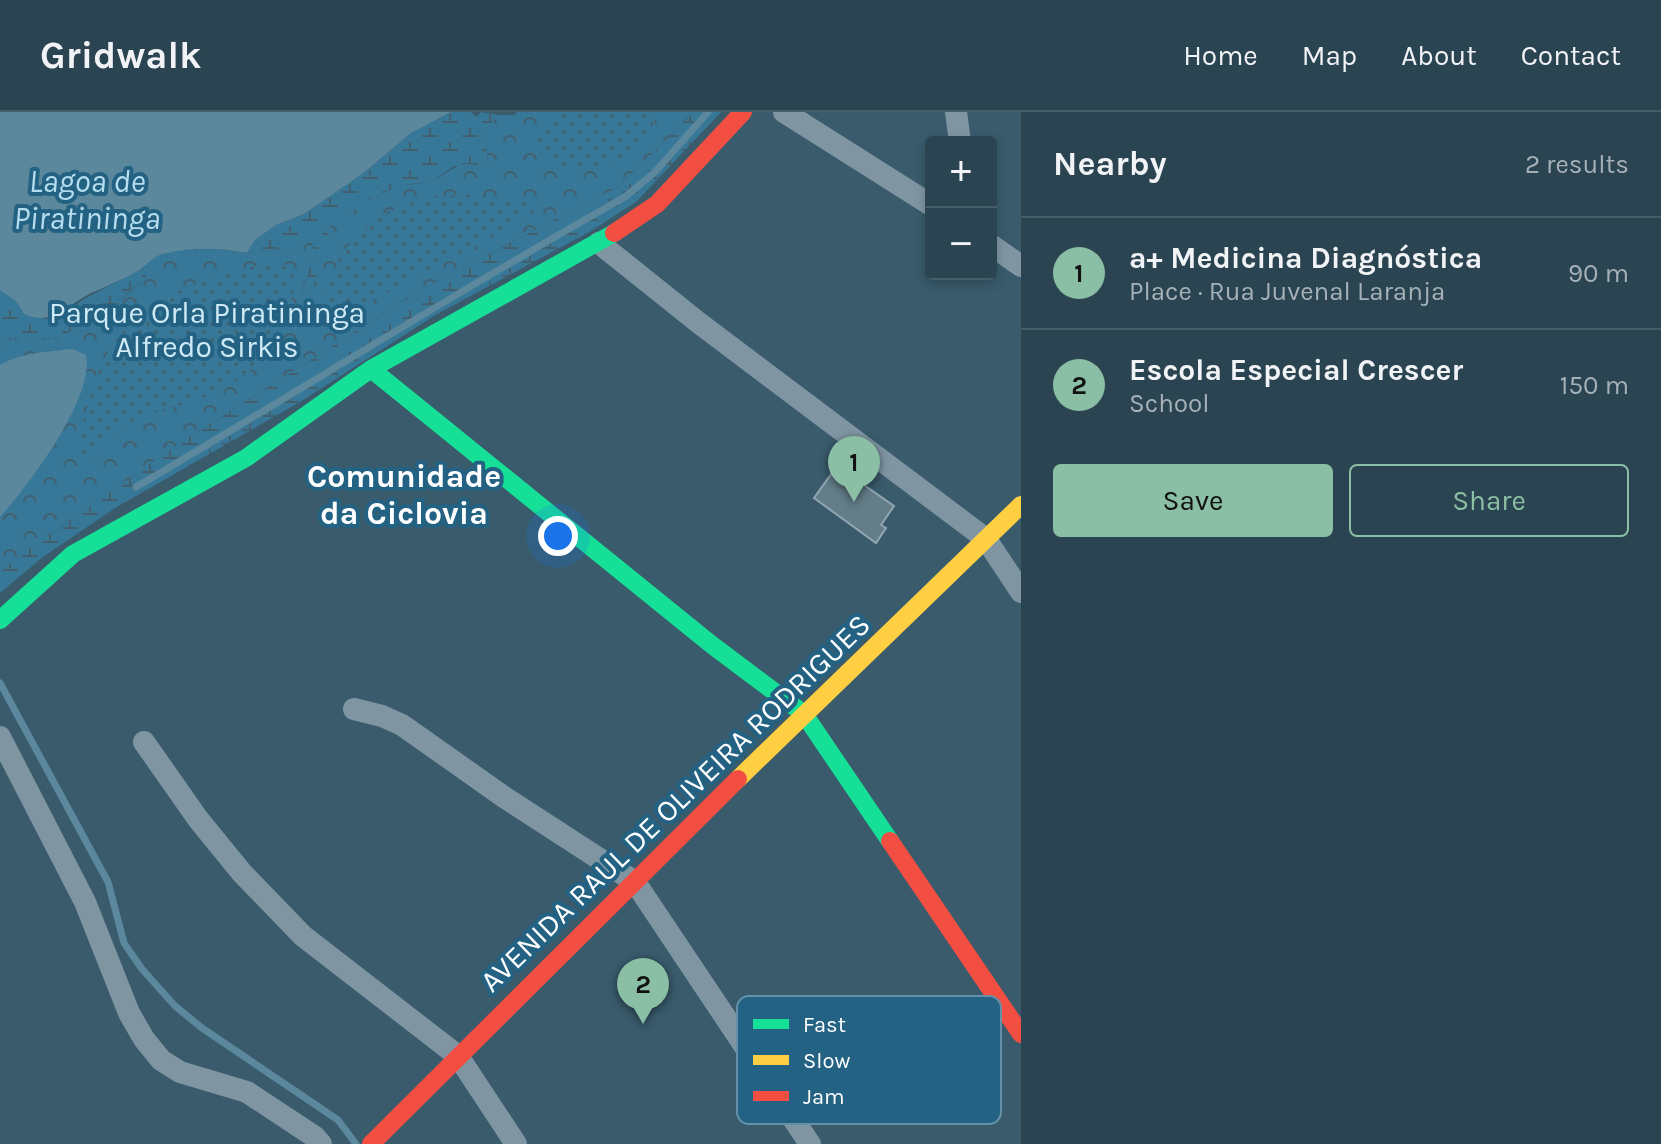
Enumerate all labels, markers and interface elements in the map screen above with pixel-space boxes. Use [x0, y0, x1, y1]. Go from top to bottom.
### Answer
text: Gridwalk [40, 33, 202, 78]
text: Home [1183, 39, 1258, 72]
text: Map [1302, 39, 1357, 72]
text: About [1401, 39, 1477, 72]
text: Contact [1521, 39, 1621, 72]
map controls [925, 136, 997, 280]
button: + [925, 136, 997, 208]
text: Nearby [1053, 144, 1167, 184]
text: 2 results [1525, 149, 1629, 180]
water label: Lagoa de Piratininga [14, 163, 160, 237]
button: − [925, 208, 997, 280]
text: a+ Medicina Diagnóstica [1129, 240, 1482, 276]
text: 1 [1074, 258, 1084, 289]
text: 90 m [1568, 258, 1629, 289]
text: Place · Rua Juvenal Laranja [1129, 276, 1445, 307]
park label: Parque Orla Piratininga Alfredo Sirkis [49, 295, 365, 365]
text: Escola Especial Crescer [1129, 352, 1463, 388]
text: 2 [1071, 370, 1087, 401]
text: 150 m [1560, 370, 1629, 401]
text: School [1129, 388, 1210, 419]
pin: 1 [828, 436, 880, 502]
district label: Comunidade da Ciclovia [307, 458, 501, 532]
button: Save [1053, 464, 1333, 537]
button: Share [1349, 464, 1629, 537]
your location [538, 516, 578, 556]
street label: AVENIDA RAUL DE OLIVEIRA RODRIGUES [473, 607, 877, 999]
pin: 2 [617, 958, 669, 1024]
legend [737, 996, 1001, 1124]
text: Fast [803, 1012, 846, 1038]
text: Slow [803, 1048, 850, 1074]
text: Jam [803, 1084, 845, 1110]

